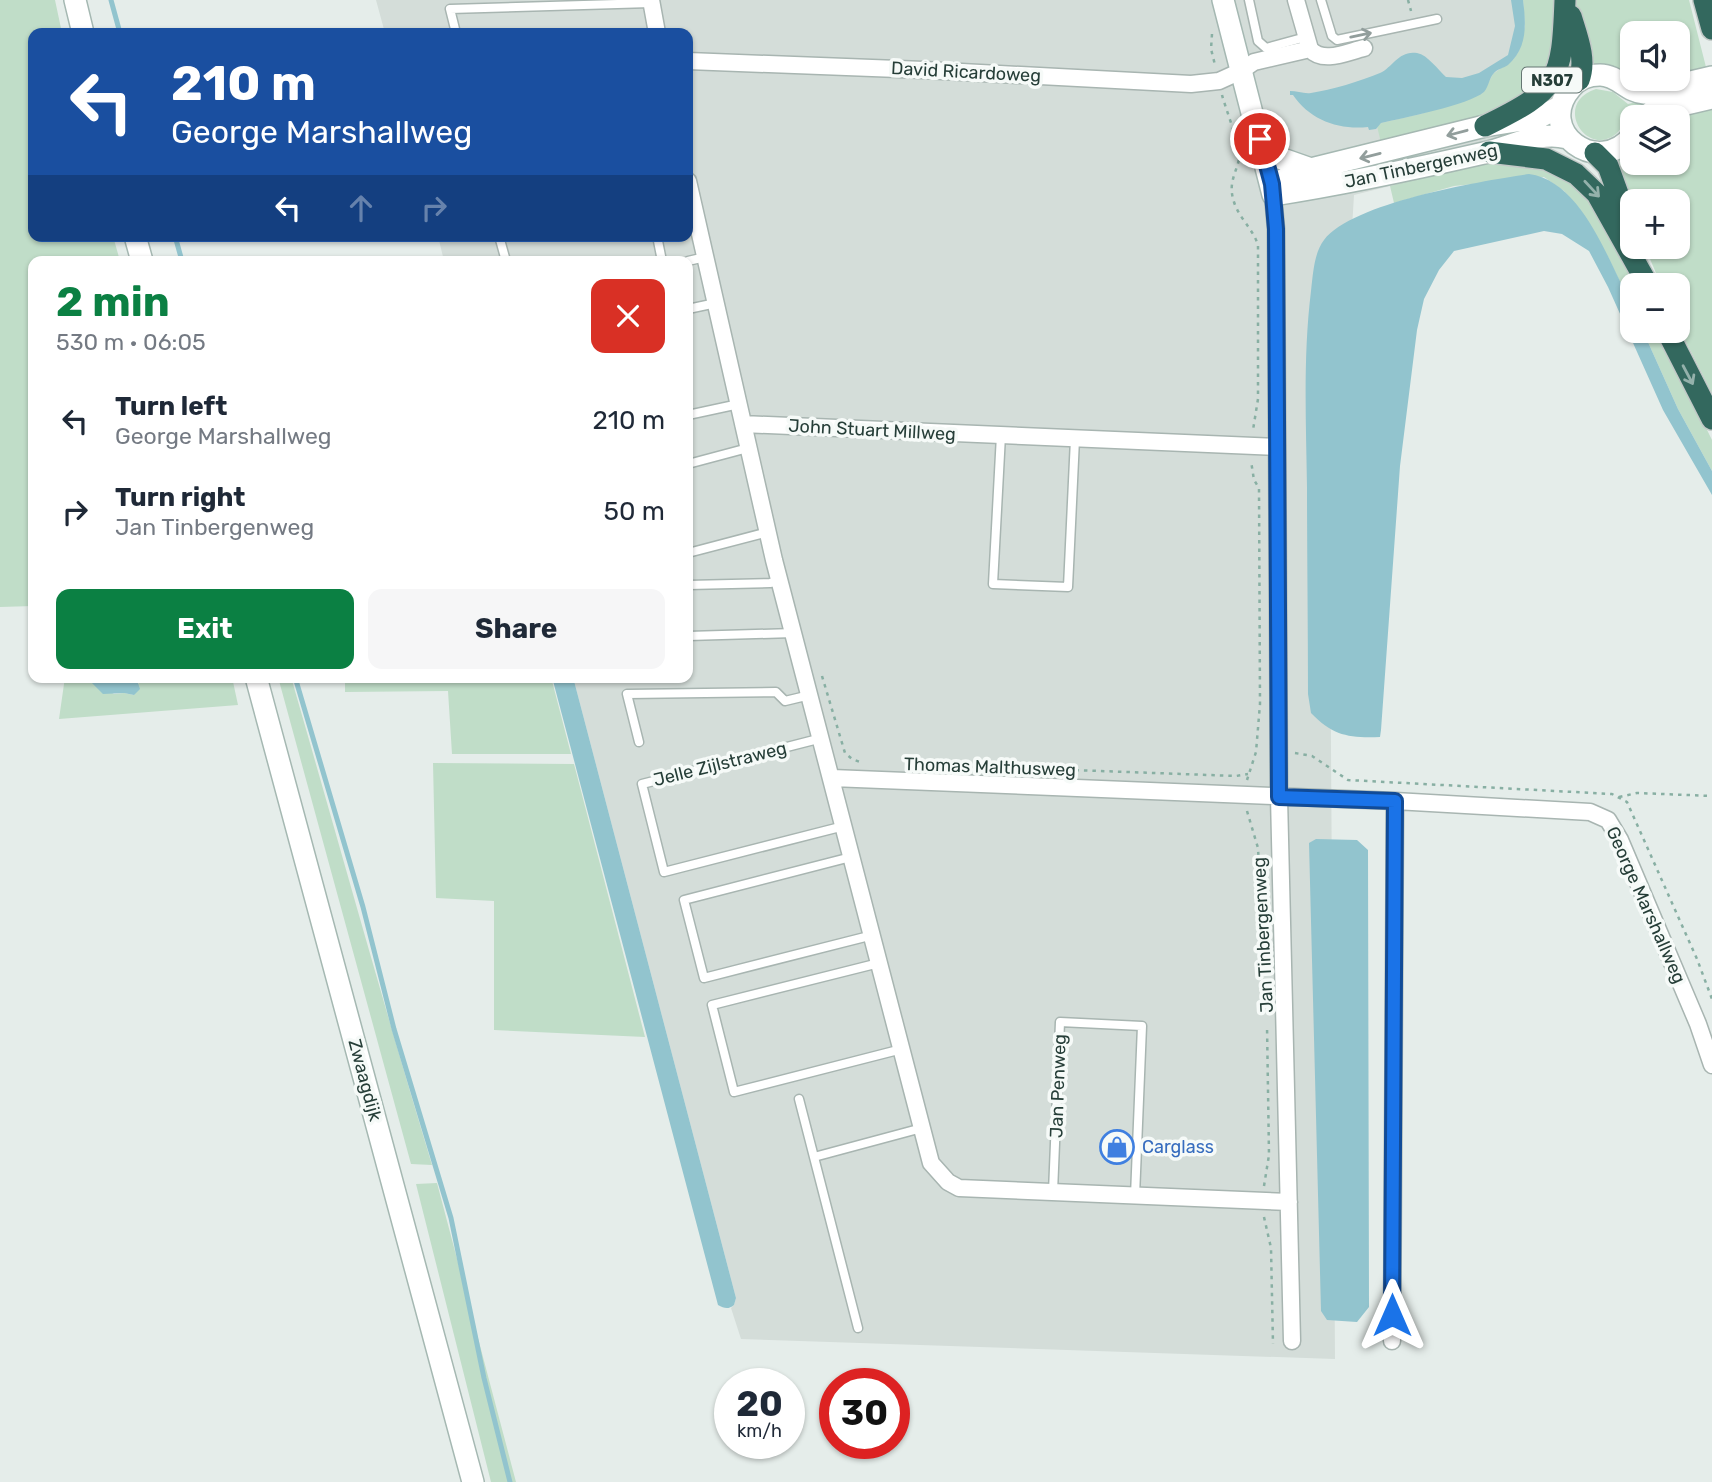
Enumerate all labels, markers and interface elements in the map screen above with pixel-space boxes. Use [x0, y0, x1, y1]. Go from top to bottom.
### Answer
map controls [1620, 21, 1690, 343]
button: sound [1620, 21, 1690, 91]
one-way arrow [1349, 27, 1372, 41]
text: 210 m [171, 54, 316, 112]
icon: left [56, 56, 147, 147]
street label: David Ricardoweg [890, 57, 1042, 87]
road number: N307 [1522, 68, 1582, 92]
button: layers [1620, 105, 1690, 175]
pin [1230, 109, 1290, 169]
text: George Marshallweg [171, 113, 472, 151]
icon: arrive [1241, 120, 1279, 158]
one-way arrow [1446, 127, 1469, 140]
street label: Jan Tinbergenweg [1342, 139, 1500, 193]
one-way arrow [1359, 150, 1382, 163]
one-way arrow [1583, 180, 1600, 197]
icon: left [269, 189, 307, 227]
icon: ahead [342, 189, 380, 227]
icon: right [415, 189, 453, 227]
button: + [1620, 189, 1690, 259]
button: − [1620, 273, 1690, 343]
text: 2 min [56, 277, 170, 327]
button: close [591, 279, 665, 353]
text: 530 m · 06:05 [56, 328, 206, 356]
one-way arrow [1682, 365, 1696, 385]
text: Turn left [115, 391, 227, 422]
icon: left [56, 402, 94, 440]
text: 210 m [593, 405, 665, 436]
street label: John Stuart Millweg [788, 415, 956, 445]
text: George Marshallweg [115, 422, 332, 450]
text: Turn right [115, 482, 245, 513]
icon: right [56, 493, 94, 531]
text: 50 m [604, 496, 665, 527]
text: Jan Tinbergenweg [115, 513, 314, 541]
button: Exit [56, 589, 354, 669]
button: Share [368, 589, 665, 669]
street label: Jelle Zijlstraweg [651, 737, 789, 791]
street label: Thomas Malthusweg [904, 753, 1076, 781]
street label: George Marshallweg [1601, 823, 1691, 987]
street label: Jan Tinbergenweg [1248, 857, 1278, 1013]
street label: Jan Penweg [1045, 1034, 1071, 1138]
street label: Zwaagdijk [343, 1037, 387, 1124]
shop icon: Carglass [1098, 1128, 1136, 1166]
place label: Carglass [1142, 1136, 1214, 1158]
position arrow [1355, 1278, 1429, 1352]
speed limit sign: 30 [819, 1368, 910, 1459]
text: 20 [736, 1383, 783, 1425]
text: km/h [737, 1420, 782, 1442]

